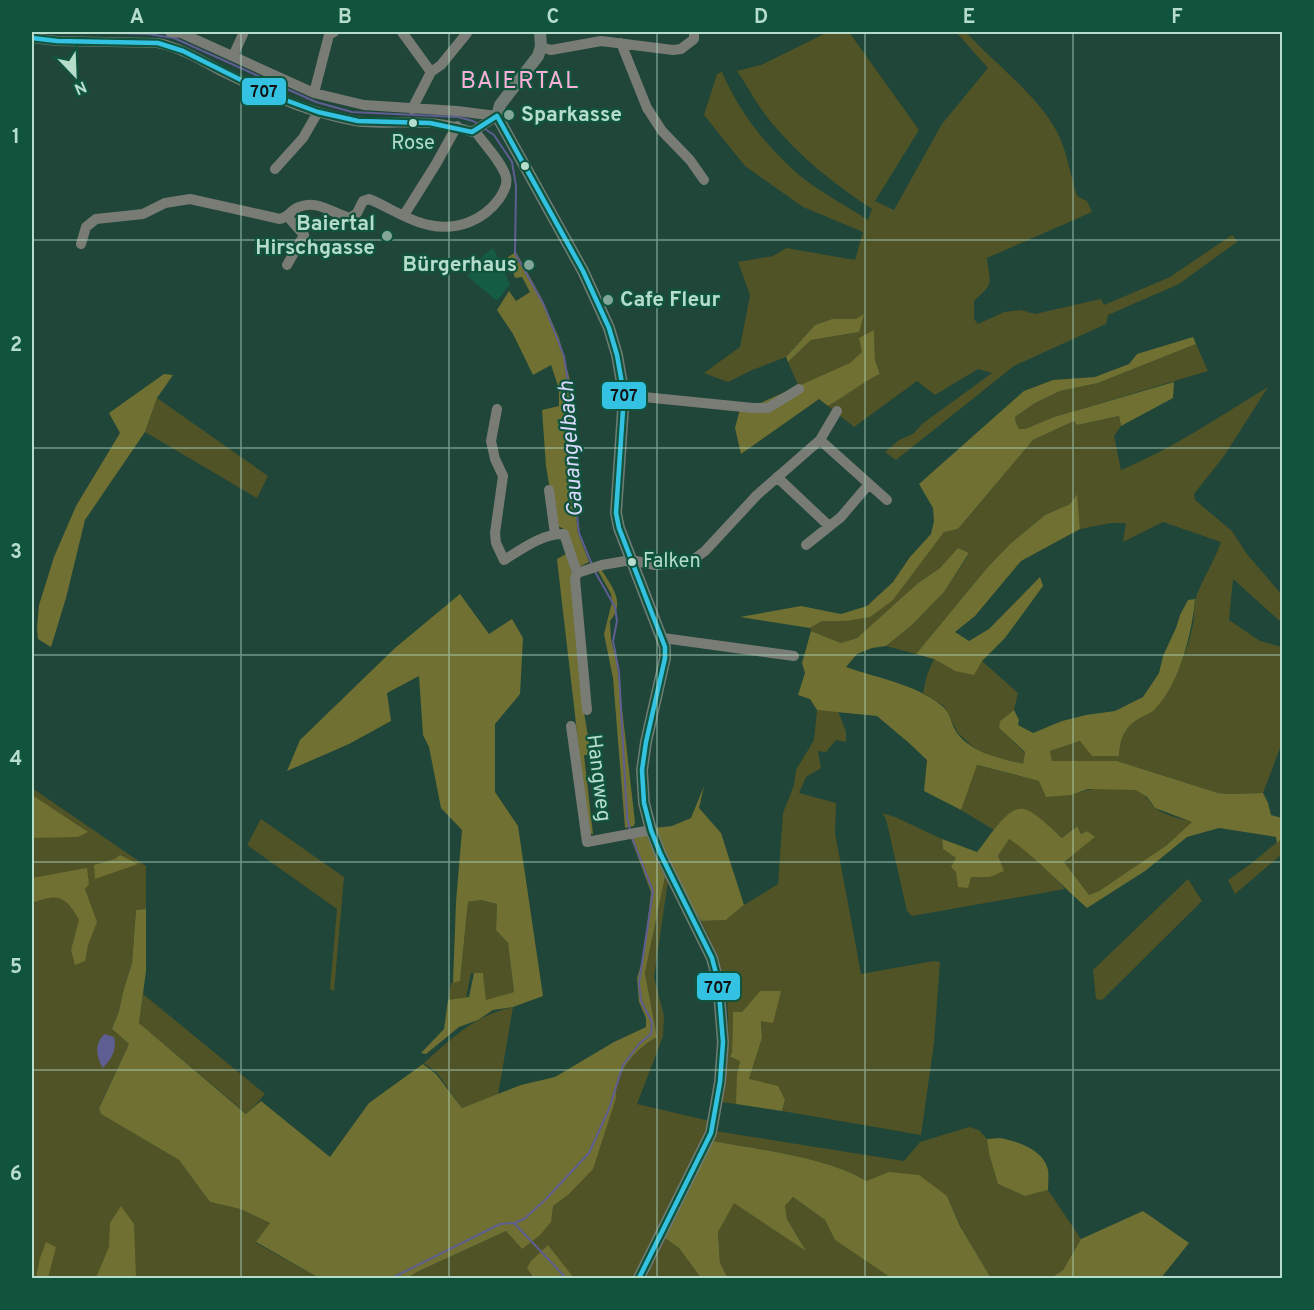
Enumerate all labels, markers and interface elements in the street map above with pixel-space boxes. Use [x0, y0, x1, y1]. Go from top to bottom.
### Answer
text: A [130, 5, 144, 31]
text: B [338, 5, 352, 31]
text: C [547, 5, 559, 31]
text: D [754, 5, 768, 31]
text: E [963, 5, 975, 31]
text: F [1171, 5, 1183, 31]
north arrow [45, 45, 105, 105]
district label: BAIERTAL [460, 67, 580, 97]
text: N [71, 76, 89, 98]
line badge: 707 [241, 77, 287, 106]
text: 707 [250, 83, 278, 103]
place label: Sparkasse [521, 102, 622, 129]
marker: Sparkasse [502, 108, 516, 122]
marker: Rose [407, 117, 419, 129]
text: 1 [12, 125, 20, 151]
place label: Rose [391, 131, 435, 157]
unlabelled marker [519, 160, 531, 172]
place label: Baiertal Hirschgasse [255, 211, 375, 262]
marker: Baiertal Hirschgasse [380, 229, 394, 243]
place label: Bürgerhaus [403, 252, 517, 279]
marker: Bürgerhaus [522, 258, 536, 272]
place label: Cafe Fleur [620, 287, 721, 314]
marker: Cafe Fleur [601, 293, 615, 307]
text: 2 [10, 333, 22, 359]
water label: Gauangelbach [554, 380, 590, 518]
line badge: 707 [601, 381, 647, 410]
text: 707 [610, 387, 638, 407]
text: 3 [10, 540, 22, 566]
place label: Falken [643, 549, 701, 575]
marker: Falken [626, 556, 638, 568]
street label: Hangweg [579, 733, 617, 823]
text: 4 [10, 747, 22, 773]
text: 5 [10, 955, 22, 981]
line badge: 707 [696, 972, 741, 1001]
text: 707 [704, 979, 732, 999]
text: 6 [10, 1162, 22, 1188]

